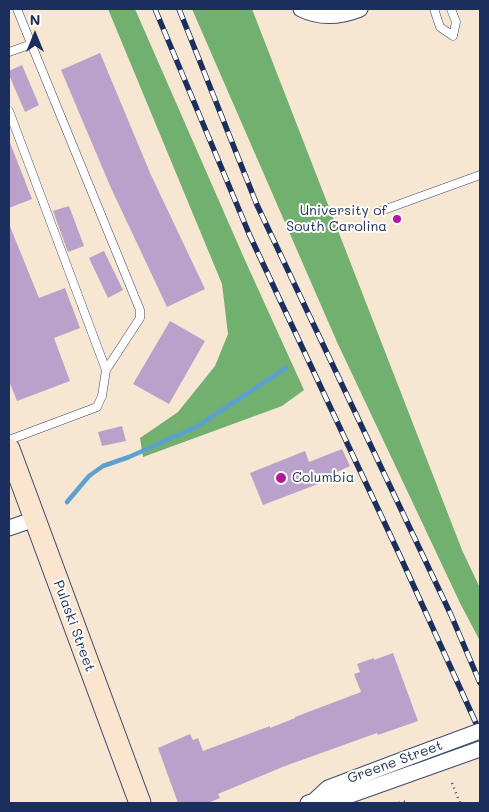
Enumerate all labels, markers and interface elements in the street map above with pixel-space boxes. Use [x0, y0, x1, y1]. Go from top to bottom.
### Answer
north arrow [10, 10, 60, 60]
text: N [30, 10, 40, 29]
place label: University of South Carolina [286, 203, 387, 236]
marker: University of South Carolina [391, 213, 403, 225]
place label: Columbia [292, 470, 355, 486]
marker: Columbia [274, 471, 288, 485]
street label: Pulaski Street [50, 578, 98, 674]
street label: Greene Street [345, 737, 445, 787]

